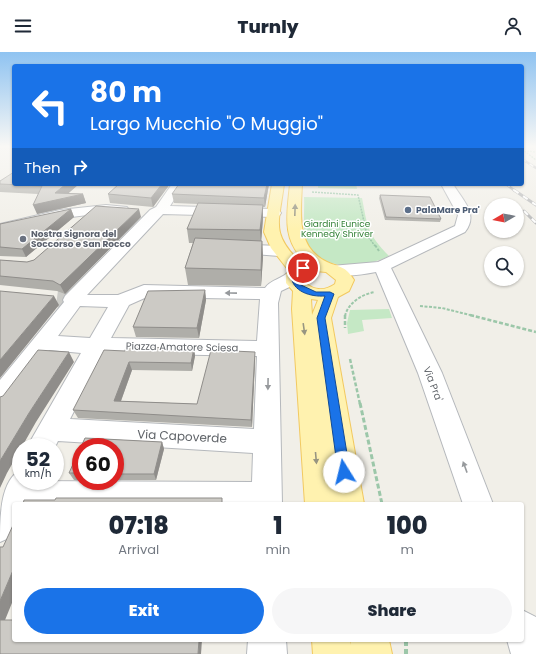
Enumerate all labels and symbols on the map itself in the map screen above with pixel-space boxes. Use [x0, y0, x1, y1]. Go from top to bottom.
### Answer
north arrow [484, 198, 524, 238]
one-way arrow [292, 203, 298, 216]
place label: PalaMare Pra' [416, 204, 480, 216]
marker: PalaMare Pra' [403, 205, 413, 215]
park label: Giardini Eunice Kennedy Shriver [301, 218, 374, 240]
place label: Nostra Signora del Soccorso e San Rocco [31, 228, 131, 250]
marker: Nostra Signora del Soccorso e San Rocco [18, 234, 28, 244]
pin [286, 251, 320, 285]
one-way arrow [225, 289, 237, 296]
one-way arrow [301, 323, 307, 335]
street label: Piazza Amatore Sciesa [126, 339, 238, 355]
street label: Via Pra' [419, 364, 447, 404]
one-way arrow [265, 378, 271, 391]
street label: Via Capoverde [137, 425, 227, 447]
speed limit sign: 60 [72, 438, 124, 490]
position arrow [323, 451, 365, 493]
one-way arrow [312, 452, 319, 464]
one-way arrow [461, 461, 467, 473]

